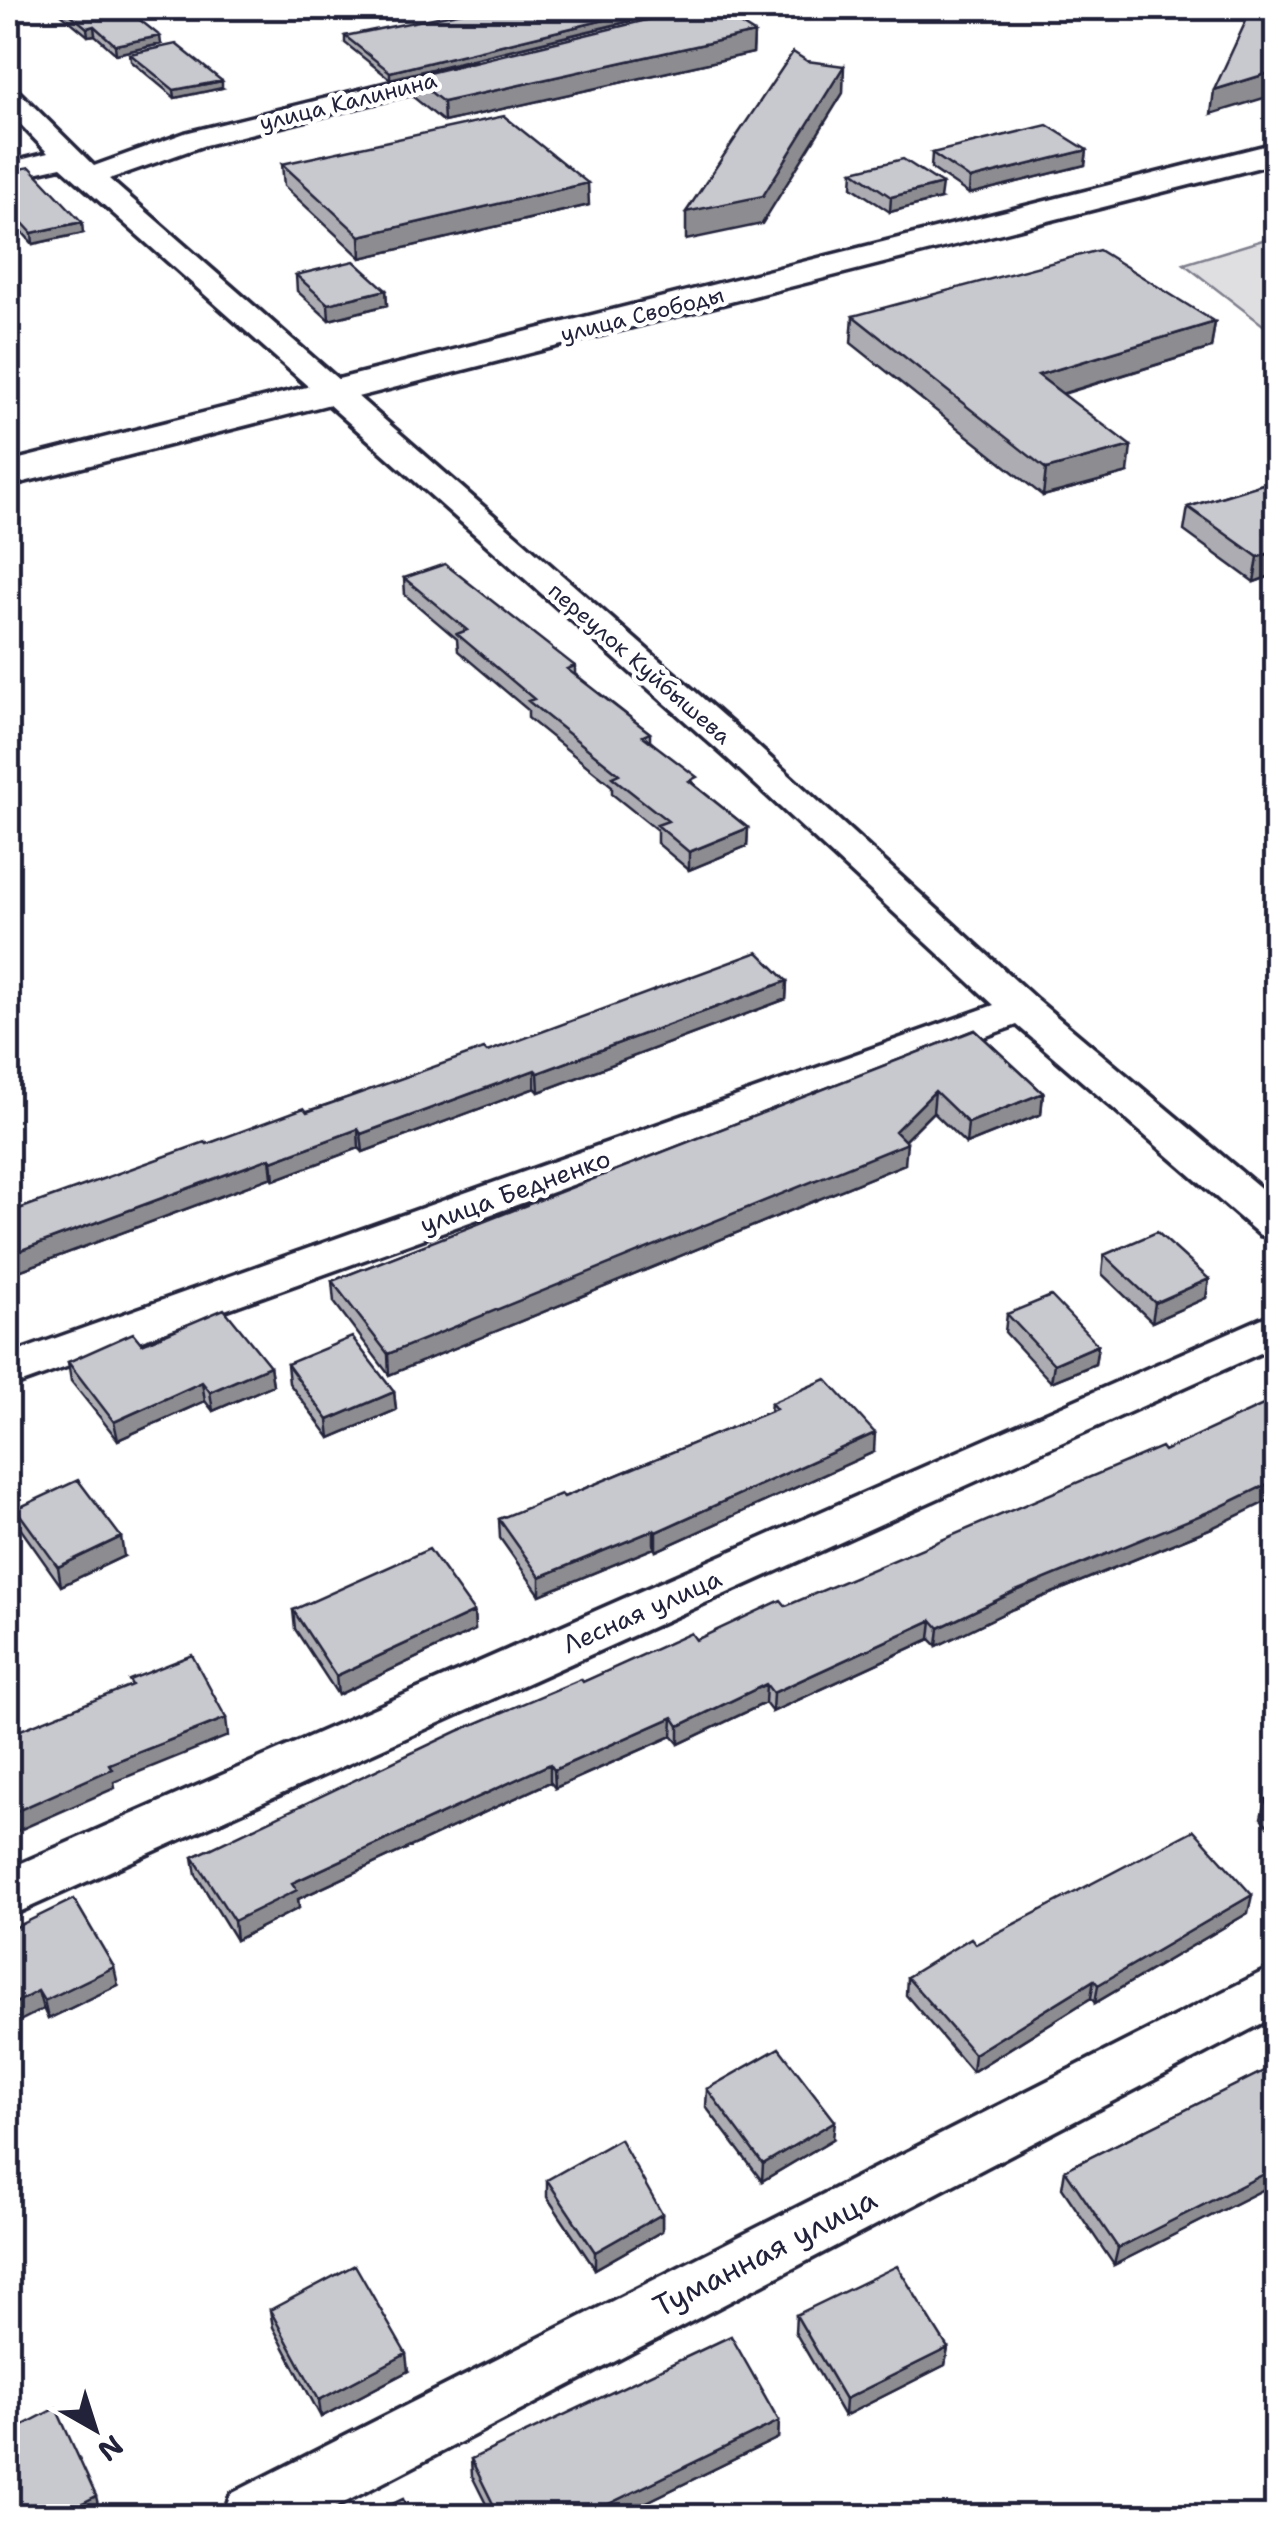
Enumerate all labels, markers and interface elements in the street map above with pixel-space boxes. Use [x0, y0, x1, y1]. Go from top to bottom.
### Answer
street label: улица Калинина [256, 65, 440, 138]
street label: улица Свободы [557, 280, 727, 349]
street label: переулок Куйбышева [542, 576, 737, 751]
street label: улица Бедненко [415, 1141, 615, 1241]
street label: Лесная улица [557, 1561, 727, 1661]
street label: Туманная улица [646, 2178, 884, 2327]
north arrow [45, 2379, 145, 2479]
text: N [90, 2427, 131, 2470]

